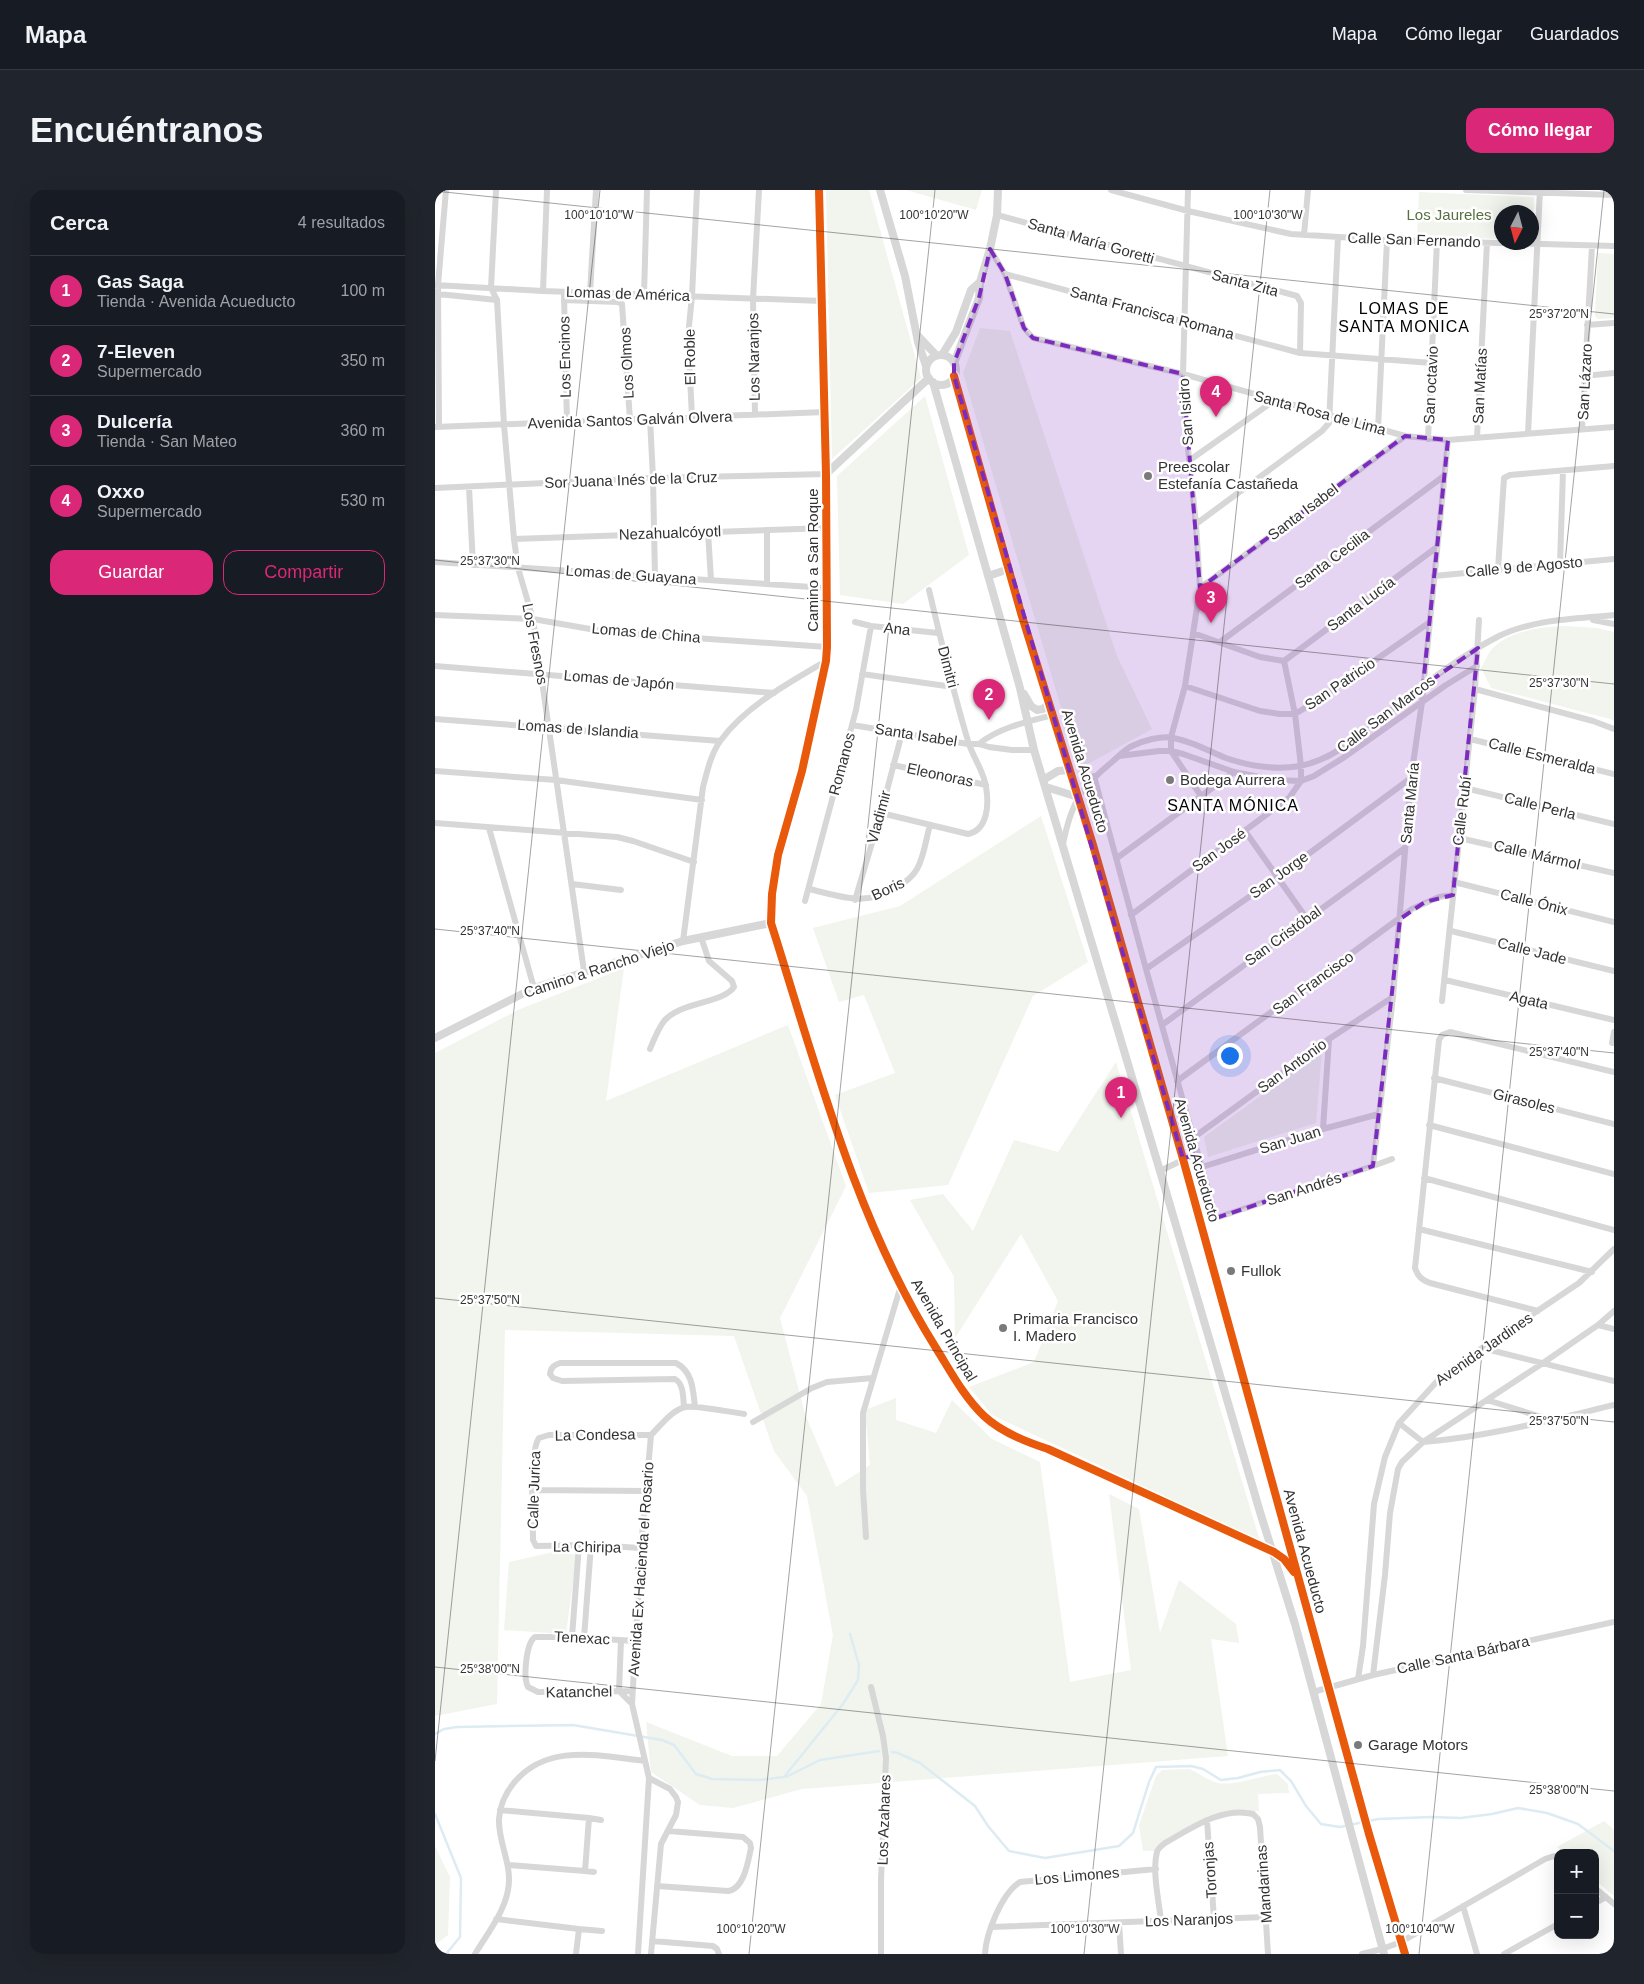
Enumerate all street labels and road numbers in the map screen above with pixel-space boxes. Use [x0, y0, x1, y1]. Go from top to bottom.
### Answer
street label: Santa María Goretti [1026, 214, 1156, 267]
street label: Calle San Fernando [1347, 229, 1481, 250]
street label: Santa Zita [1210, 265, 1281, 300]
street label: Santa Francisca Romana [1068, 282, 1237, 343]
street label: Lomas de América [566, 283, 691, 304]
street label: Los Naranjos [744, 313, 763, 401]
street label: Los Encinos [555, 316, 574, 398]
street label: Los Olmos [616, 327, 637, 399]
street label: El Roble [681, 329, 698, 386]
street label: San Lázaro [1574, 343, 1595, 421]
street label: San octavio [1420, 345, 1441, 425]
street label: San Matías [1469, 348, 1490, 424]
street label: San Isidro [1175, 378, 1196, 446]
street label: Santa Rosa de Lima [1252, 387, 1389, 438]
street label: Avenida Santos Galván Olvera [527, 407, 733, 432]
street label: Sor Juana Inés de la Cruz [544, 468, 718, 491]
street label: Santa Isabel [1264, 480, 1341, 543]
street label: Camino a San Roque [804, 488, 821, 632]
street label: Nezahualcóyotl [618, 522, 722, 543]
street label: Santa Cecilia [1291, 525, 1373, 592]
street label: Calle 9 de Agosto [1465, 553, 1583, 580]
street label: Lomas de Guayana [565, 561, 698, 588]
street label: Santa Lucía [1324, 572, 1398, 634]
street label: Los Fresnos [519, 602, 552, 686]
street label: Lomas de China [591, 619, 702, 646]
street label: Ana [883, 619, 912, 638]
street label: Dimitri [935, 644, 962, 690]
street label: San Patricio [1301, 654, 1378, 713]
street label: Lomas de Japón [563, 666, 675, 693]
street label: Calle San Marcos [1333, 671, 1438, 756]
street label: Avenida Acueducto [1059, 707, 1112, 835]
street label: Lomas de Islandia [517, 716, 640, 741]
street label: Santa Isabel [874, 720, 959, 749]
street label: Romanos [825, 731, 858, 797]
street label: Calle Esmeralda [1487, 734, 1598, 777]
street label: Eleonoras [905, 759, 975, 790]
street label: Santa María [1397, 761, 1422, 844]
street label: Calle Rubí [1449, 774, 1474, 847]
street label: Calle Perla [1502, 788, 1578, 823]
street label: Vladimir [863, 789, 894, 845]
street label: San José [1188, 824, 1249, 875]
street label: Calle Mármol [1492, 836, 1582, 873]
street label: San Jorge [1246, 848, 1311, 902]
street label: Boris [869, 874, 907, 903]
street label: Calle Ónix [1498, 885, 1570, 918]
street label: San Cristóbal [1241, 902, 1324, 969]
street label: Calle Jade [1496, 934, 1569, 967]
street label: Camino a Rancho Viejo [521, 936, 676, 1001]
street label: San Francisco [1269, 948, 1356, 1018]
street label: Agata [1508, 987, 1551, 1012]
street label: San Antonio [1254, 1035, 1329, 1096]
street label: Girasoles [1491, 1085, 1557, 1116]
street label: Avenida Acueducto [1172, 1096, 1223, 1224]
street label: San Juan [1257, 1122, 1323, 1157]
street label: San Andrés [1264, 1168, 1343, 1209]
street label: Avenida Principal [908, 1275, 981, 1384]
street label: Avenida Jardines [1432, 1309, 1536, 1388]
street label: La Condesa [554, 1425, 636, 1444]
street label: Calle Jurica [524, 1450, 543, 1529]
street label: Avenida Ex Hacienda el Rosario [625, 1461, 656, 1677]
street label: Avenida Acueducto [1281, 1487, 1330, 1615]
street label: La Chiripa [553, 1537, 622, 1556]
street label: Tenexac [554, 1628, 611, 1647]
street label: Calle Santa Bárbara [1395, 1632, 1531, 1677]
street label: Katanchel [545, 1682, 612, 1701]
street label: Los Azahares [873, 1774, 894, 1866]
street label: Toronjas [1199, 1841, 1220, 1899]
street label: Mandarinas [1252, 1844, 1275, 1924]
street label: Los Limones [1034, 1863, 1120, 1888]
street label: Los Naranjos [1145, 1909, 1233, 1930]

